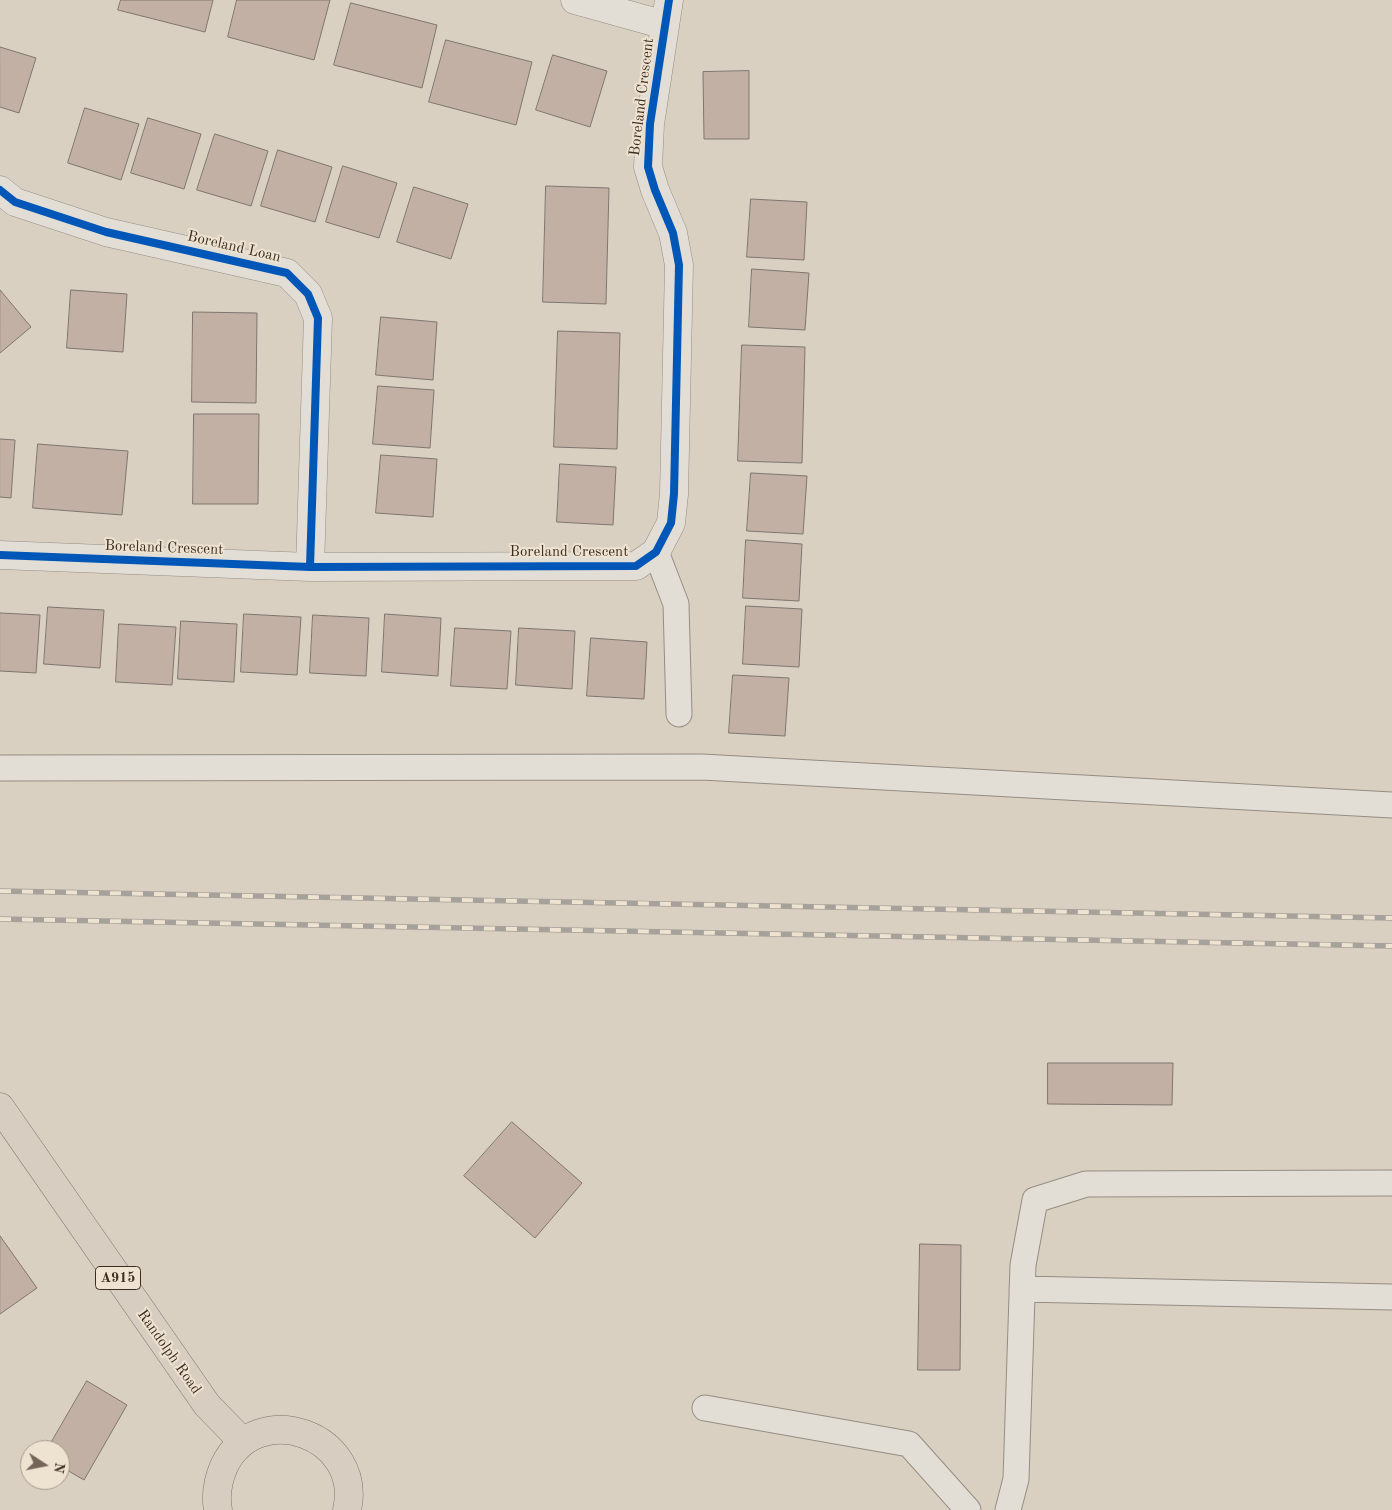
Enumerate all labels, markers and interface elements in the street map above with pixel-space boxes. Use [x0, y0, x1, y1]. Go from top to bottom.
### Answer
street label: Boreland Crescent [626, 37, 658, 157]
street label: Boreland Loan [185, 227, 283, 267]
street label: Boreland Crescent [104, 537, 224, 559]
street label: Boreland Crescent [510, 543, 628, 561]
road number: A915 [96, 1266, 140, 1290]
street label: Randolph Road [133, 1306, 205, 1398]
north arrow [20, 1440, 70, 1490]
text: N [51, 1461, 67, 1474]

